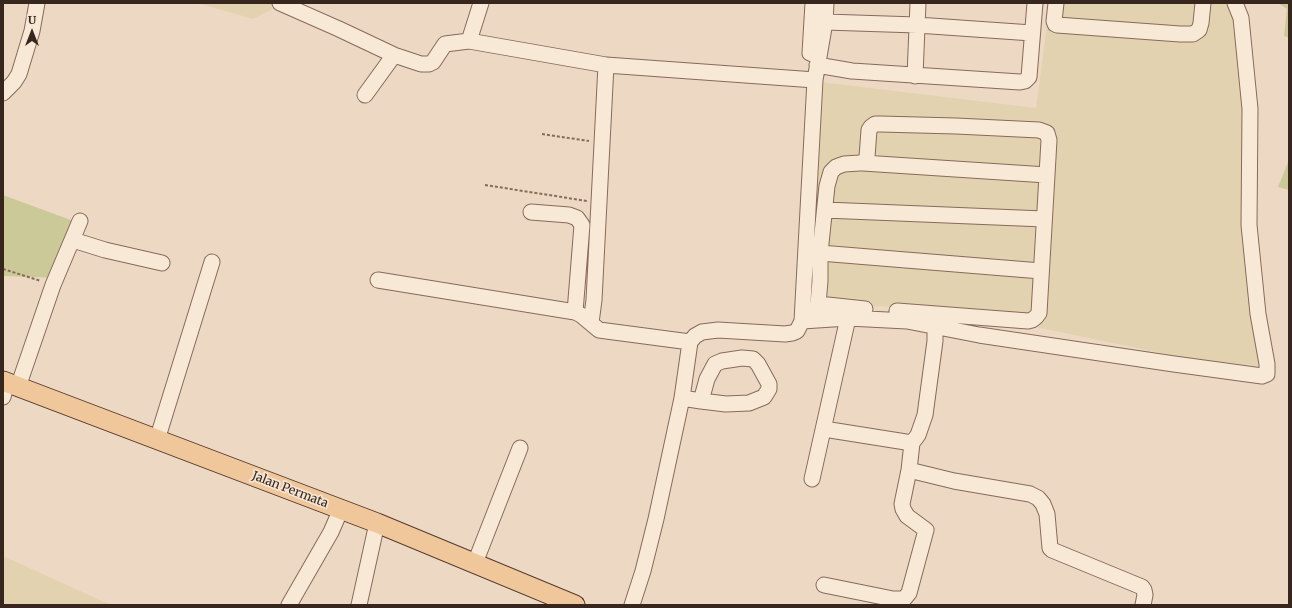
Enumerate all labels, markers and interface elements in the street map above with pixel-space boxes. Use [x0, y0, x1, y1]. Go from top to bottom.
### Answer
north arrow [12, 12, 52, 52]
text: U [28, 13, 36, 27]
street label: Jalan Permata [250, 469, 330, 511]

